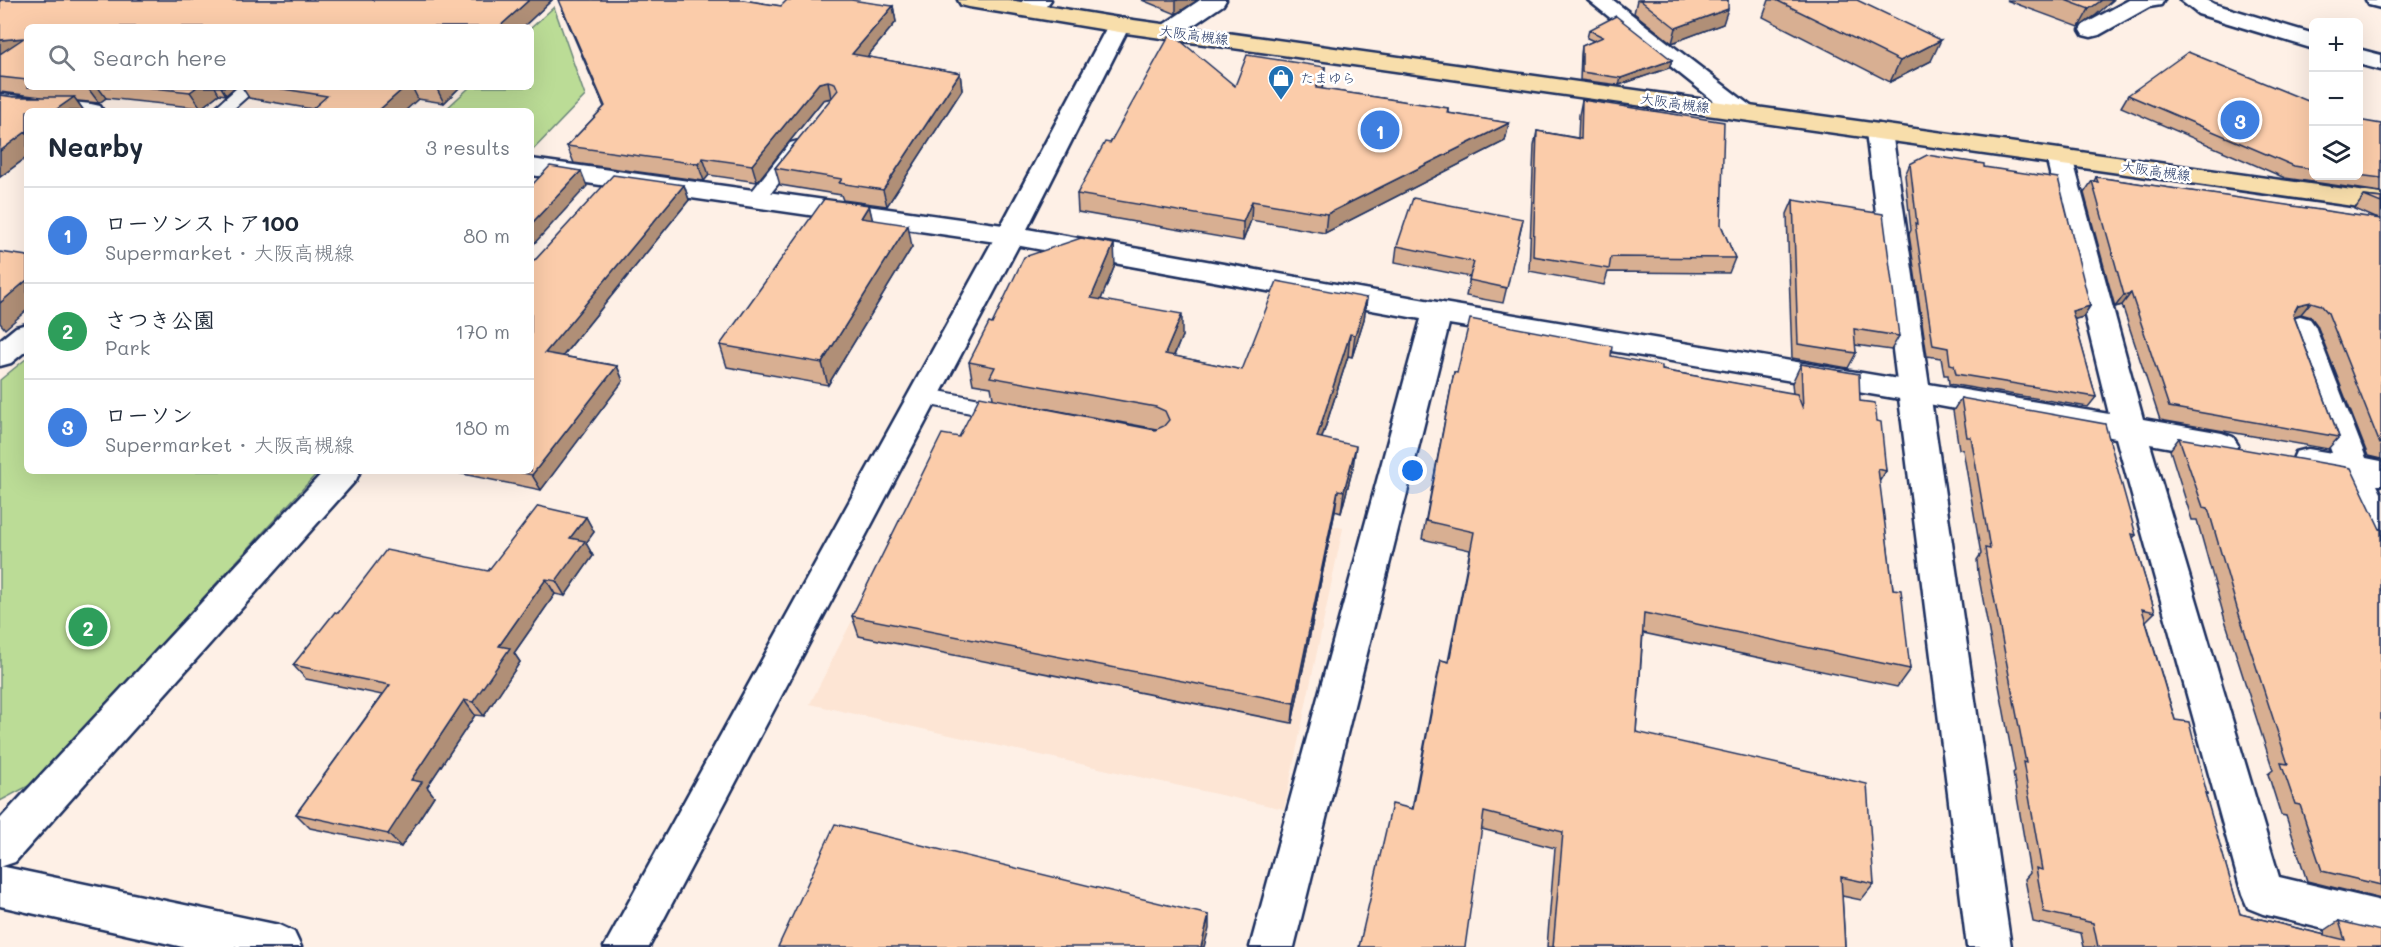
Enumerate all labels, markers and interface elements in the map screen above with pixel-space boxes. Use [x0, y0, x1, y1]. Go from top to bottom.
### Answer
map controls [2309, 18, 2363, 180]
button: + [2309, 18, 2363, 72]
street label: 大阪高槻線 [1158, 20, 1230, 49]
search box [24, 24, 534, 90]
icon: search [45, 41, 78, 74]
text: Search here [93, 43, 227, 72]
shop icon: たまゆら [1266, 63, 1296, 101]
place label: たまゆら [1300, 68, 1356, 87]
button: − [2309, 72, 2363, 126]
street label: 大阪高槻線 [1639, 88, 1711, 117]
pin: 3 [2220, 98, 2260, 142]
pin: 1 [1360, 108, 1400, 152]
button: layers [2309, 126, 2363, 180]
text: Nearby [48, 130, 143, 164]
text: 3 results [425, 134, 510, 160]
street label: 大阪高槻線 [2120, 156, 2192, 185]
text: ローソンストア100 [105, 208, 299, 237]
text: 1 [63, 222, 72, 248]
text: 80 m [463, 222, 510, 248]
text: Supermarket · 大阪高槻線 [105, 239, 354, 265]
text: さつき公園 [105, 305, 215, 334]
text: 2 [62, 318, 73, 344]
text: 170 m [455, 318, 510, 344]
text: Park [105, 334, 150, 360]
text: ローソン [105, 400, 193, 429]
text: 3 [62, 414, 74, 440]
text: 180 m [454, 414, 510, 440]
text: Supermarket · 大阪高槻線 [105, 431, 354, 457]
your location [1398, 456, 1427, 485]
pin: 2 [68, 604, 107, 650]

